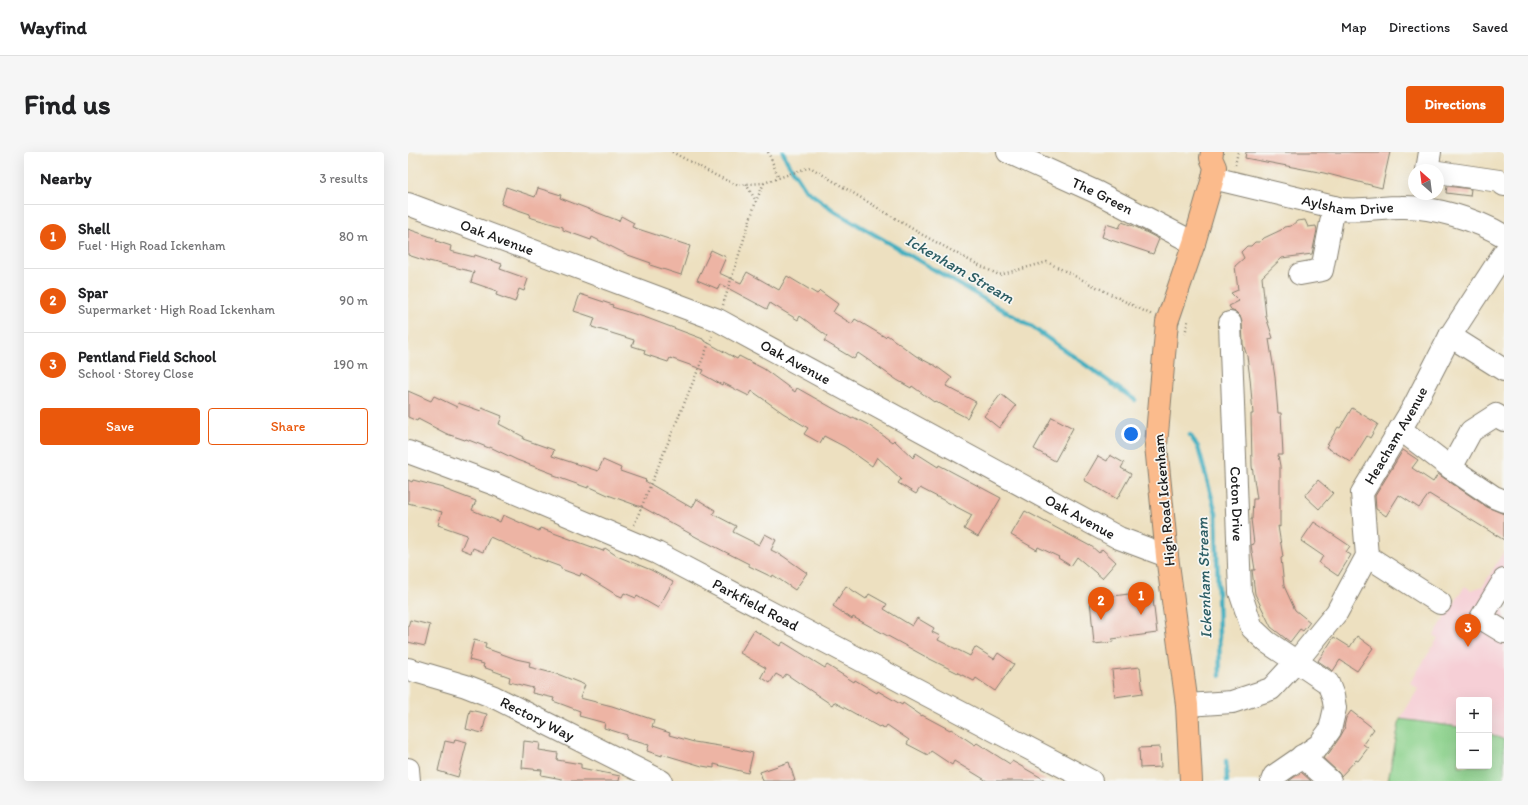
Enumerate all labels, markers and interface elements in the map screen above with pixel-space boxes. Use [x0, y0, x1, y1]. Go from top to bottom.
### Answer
text: Wayfind [20, 16, 87, 39]
text: Map [1341, 19, 1367, 36]
text: Directions [1389, 19, 1450, 36]
text: Saved [1472, 19, 1508, 36]
button: Directions [1406, 86, 1504, 123]
text: Find us [24, 87, 111, 121]
north arrow [1408, 164, 1444, 200]
text: Nearby [40, 168, 92, 188]
text: 3 results [319, 171, 368, 186]
street label: The Green [1069, 173, 1136, 219]
street label: Aylsham Drive [1300, 191, 1394, 219]
street label: Oak Avenue [458, 215, 536, 259]
text: Shell [78, 220, 110, 238]
text: 1 [50, 229, 56, 244]
text: 80 m [339, 229, 368, 244]
water label: Ickenham Stream [903, 230, 1017, 308]
text: Fuel · High Road Ickenham [78, 238, 226, 253]
text: Spar [78, 284, 108, 302]
text: 2 [50, 293, 56, 308]
text: 90 m [339, 293, 368, 308]
text: Supermarket · High Road Ickenham [78, 302, 275, 317]
street label: Oak Avenue [757, 336, 834, 388]
text: Pentland Field School [78, 348, 216, 366]
text: 3 [49, 357, 57, 372]
text: 190 m [333, 357, 368, 372]
text: School · Storey Close [78, 366, 194, 381]
street label: Heacham Avenue [1360, 384, 1431, 488]
button: Save [40, 408, 200, 445]
button: Share [208, 408, 368, 445]
your location [1121, 424, 1141, 444]
street label: High Road Ickenham [1149, 433, 1179, 567]
street label: Coton Drive [1226, 466, 1247, 542]
street label: Oak Avenue [1042, 490, 1118, 543]
water label: Ickenham Stream [1192, 517, 1216, 639]
street label: Parkfield Road [709, 575, 802, 635]
pin: 1 [1128, 582, 1154, 615]
pin: 2 [1088, 587, 1114, 620]
pin: 3 [1455, 614, 1481, 647]
street label: Rectory Way [497, 693, 577, 745]
map controls [1456, 697, 1492, 769]
button: + [1456, 697, 1492, 733]
button: − [1456, 733, 1492, 769]

